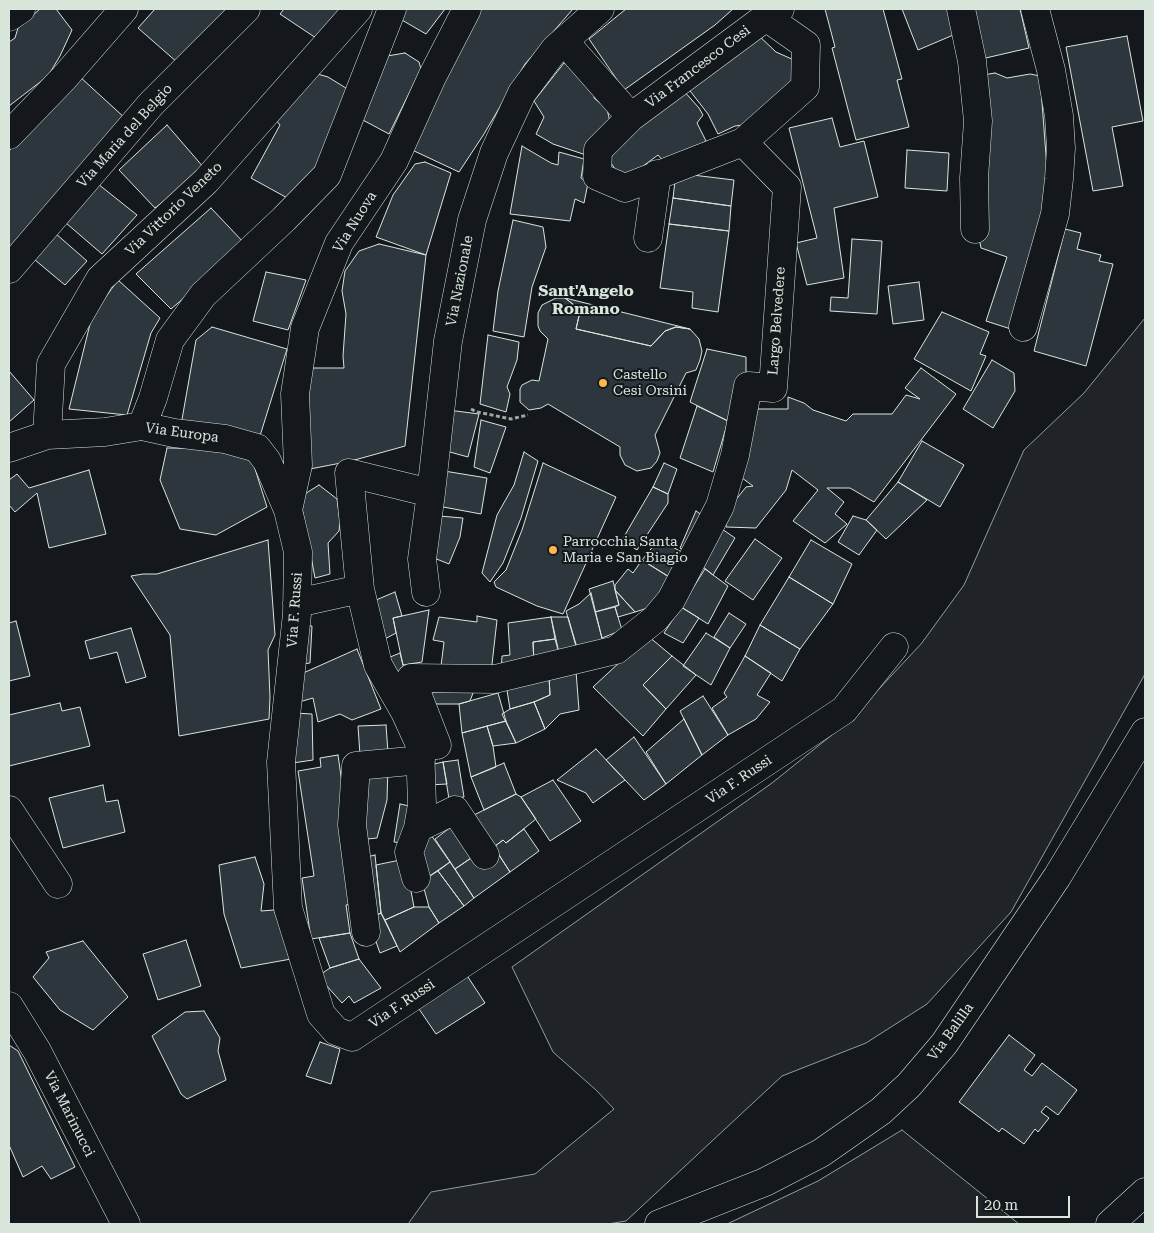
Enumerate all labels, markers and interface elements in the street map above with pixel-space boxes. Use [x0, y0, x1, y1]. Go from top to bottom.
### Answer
street label: Via Francesco Cesi [642, 22, 754, 112]
street label: Via Maria del Belgio [74, 81, 176, 191]
street label: Via Vittorio Veneto [122, 158, 226, 260]
street label: Via Nuova [330, 188, 380, 256]
street label: Via Nazionale [443, 234, 477, 328]
street label: Largo Belvedere [765, 266, 789, 376]
district label: Sant'Angelo Romano [538, 281, 634, 319]
place label: Castello Cesi Orsini [613, 367, 687, 400]
marker: Castello Cesi Orsini [597, 377, 609, 389]
street label: Via Europa [144, 420, 220, 446]
place label: Parrocchia Santa Maria e San Biagio [563, 534, 688, 566]
marker: Parrocchia Santa Maria e San Biagio [547, 544, 559, 556]
street label: Via F. Russi [284, 572, 306, 648]
street label: Via F. Russi [703, 752, 775, 808]
street label: Via F. Russi [366, 976, 438, 1032]
street label: Via Balilla [924, 1000, 978, 1064]
street label: Via Marinucci [40, 1068, 98, 1160]
scale bar [979, 1186, 1073, 1218]
text: 20 m [984, 1196, 1018, 1214]

